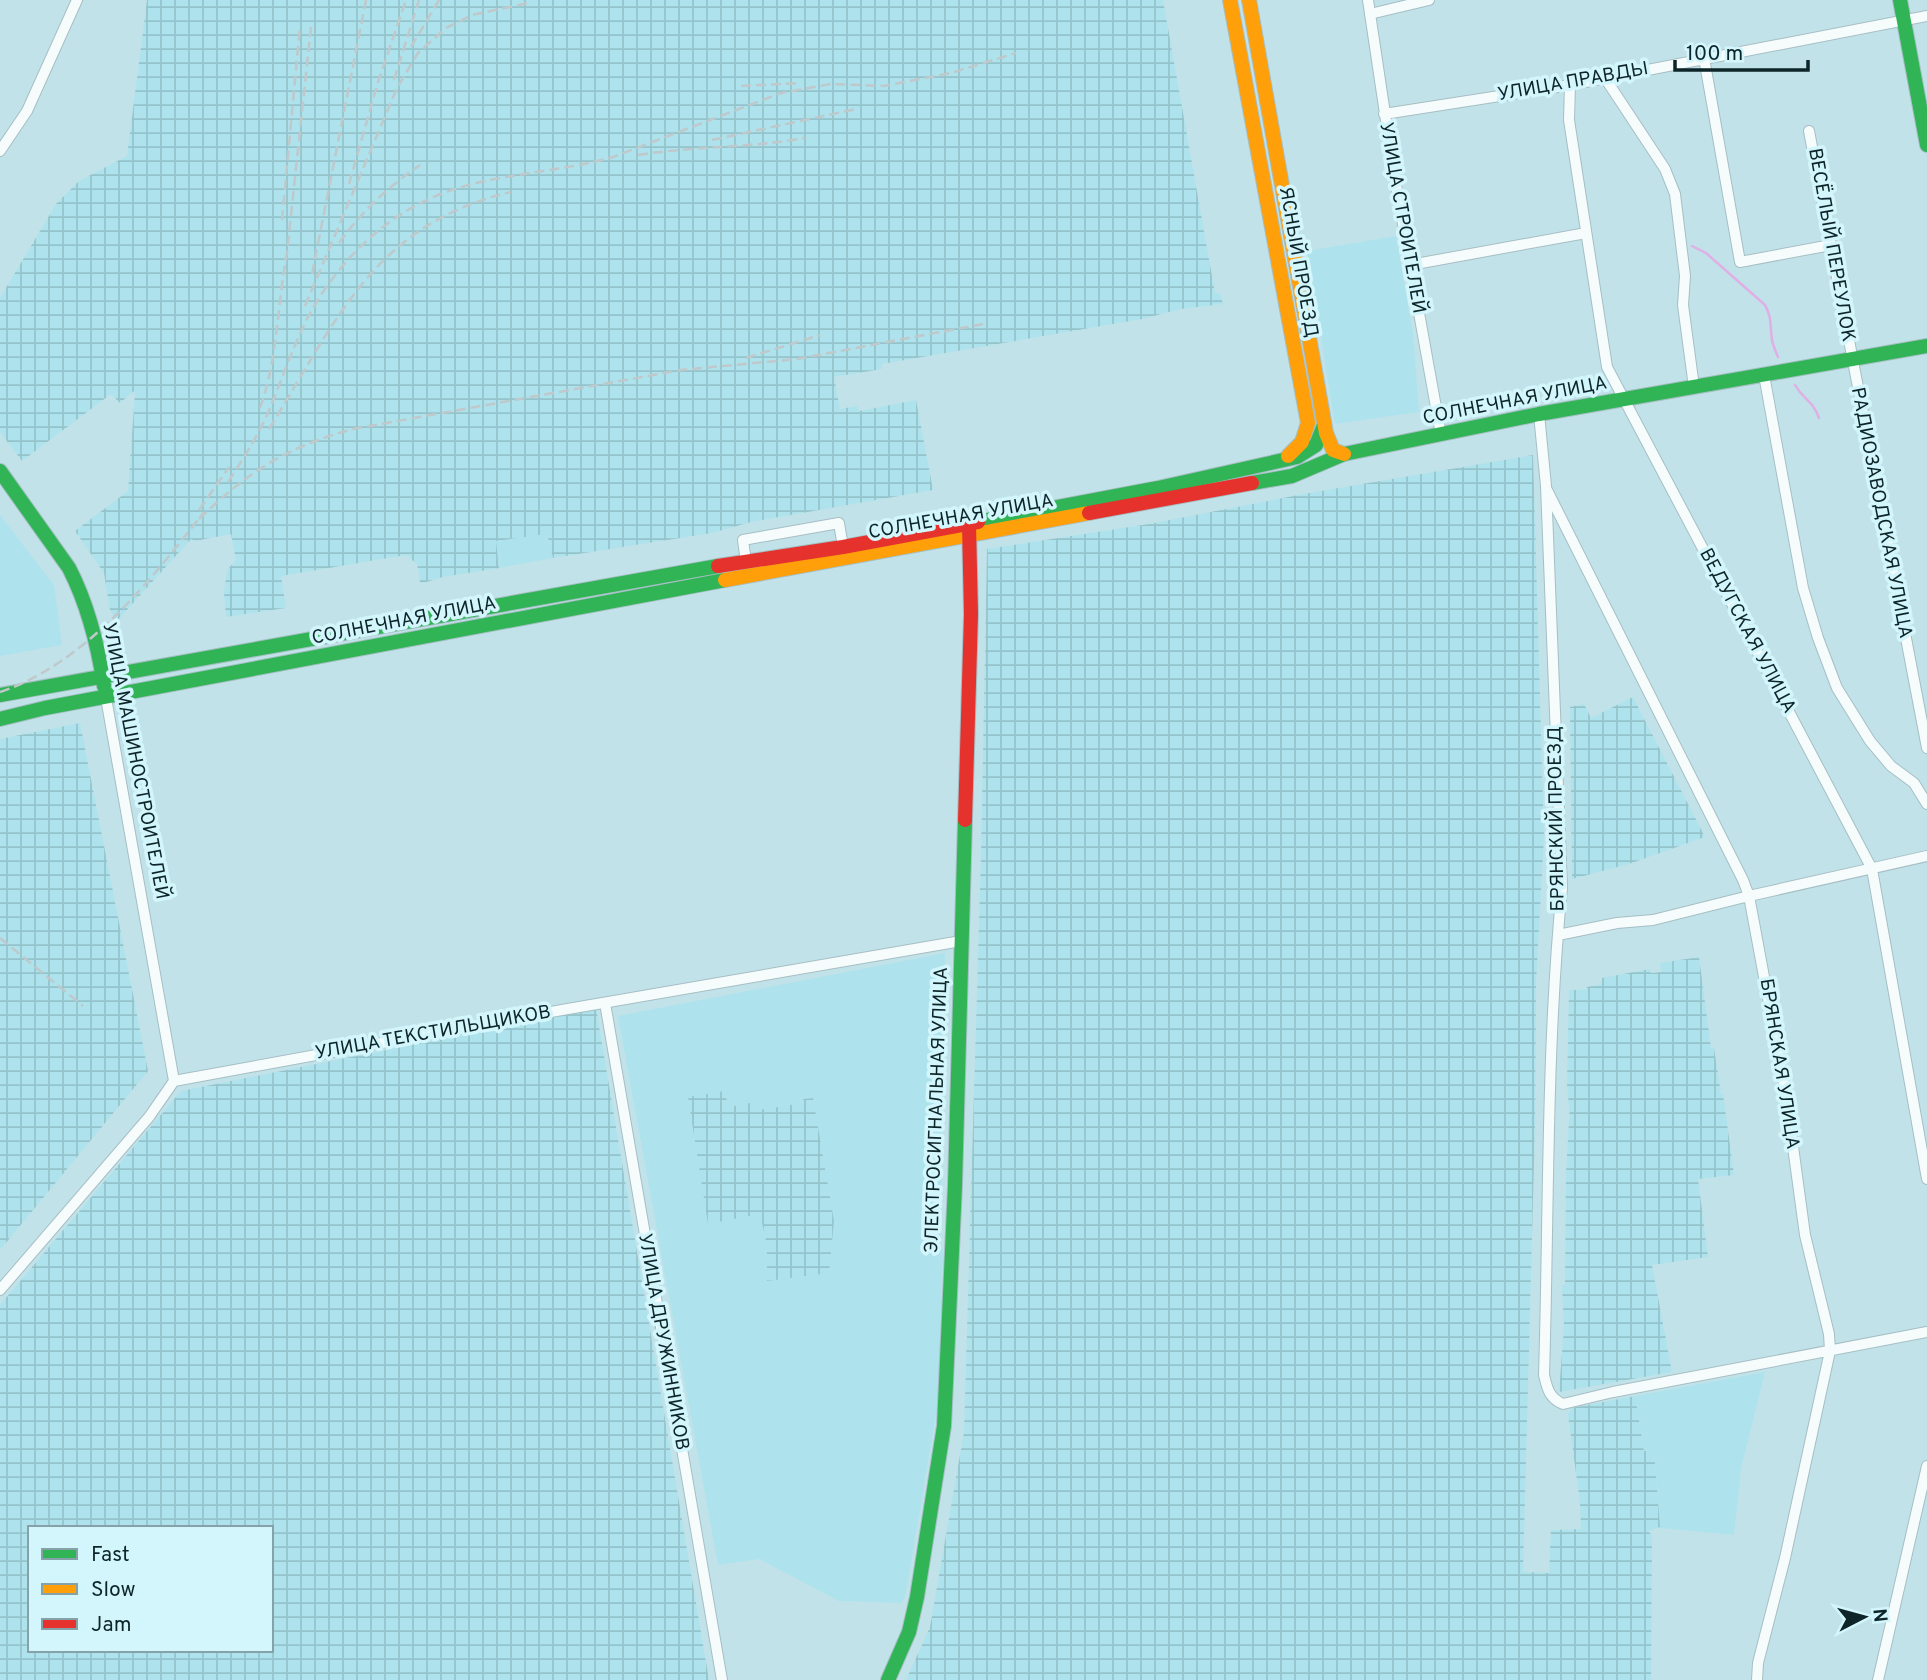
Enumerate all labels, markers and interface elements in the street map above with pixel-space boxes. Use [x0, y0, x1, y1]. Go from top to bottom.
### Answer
scale bar [1675, 28, 1808, 72]
text: 100 m [1686, 41, 1743, 68]
street label: УЛИЦА ПРАВДЫ [1496, 57, 1650, 107]
street label: УЛИЦА СТРОИТЕЛЕЙ [1373, 120, 1432, 315]
street label: ВЕСЁЛЫЙ ПЕРЕУЛОК [1802, 146, 1861, 344]
street label: ЯСНЫЙ ПРОЕЗД [1273, 185, 1324, 339]
street label: СОЛНЕЧНАЯ УЛИЦА [1421, 371, 1609, 431]
street label: РАДИОЗАВОДСКАЯ УЛИЦА [1845, 385, 1917, 641]
street label: СОЛНЕЧНАЯ УЛИЦА [867, 489, 1055, 545]
street label: ВЕДУГСКАЯ УЛИЦА [1693, 544, 1801, 718]
street label: СОЛНЕЧНАЯ УЛИЦА [310, 591, 498, 651]
street label: УЛИЦА МАШИНОСТРОИТЕЛЕЙ [96, 620, 175, 902]
street label: БРЯНСКИЙ ПРОЕЗД [1542, 726, 1571, 912]
street label: ЭЛЕКТРОСИГНАЛЬНАЯ УЛИЦА [920, 967, 954, 1253]
street label: БРЯНСКАЯ УЛИЦА [1754, 977, 1804, 1151]
street label: УЛИЦА ТЕКСТИЛЬЩИКОВ [313, 1000, 553, 1066]
street label: УЛИЦА ДРУЖИННИКОВ [632, 1232, 694, 1452]
legend [28, 1526, 273, 1652]
text: Fast [91, 1542, 130, 1569]
text: Slow [91, 1577, 136, 1604]
north arrow [1829, 1582, 1899, 1652]
text: N [1866, 1607, 1892, 1623]
text: Jam [91, 1612, 132, 1639]

